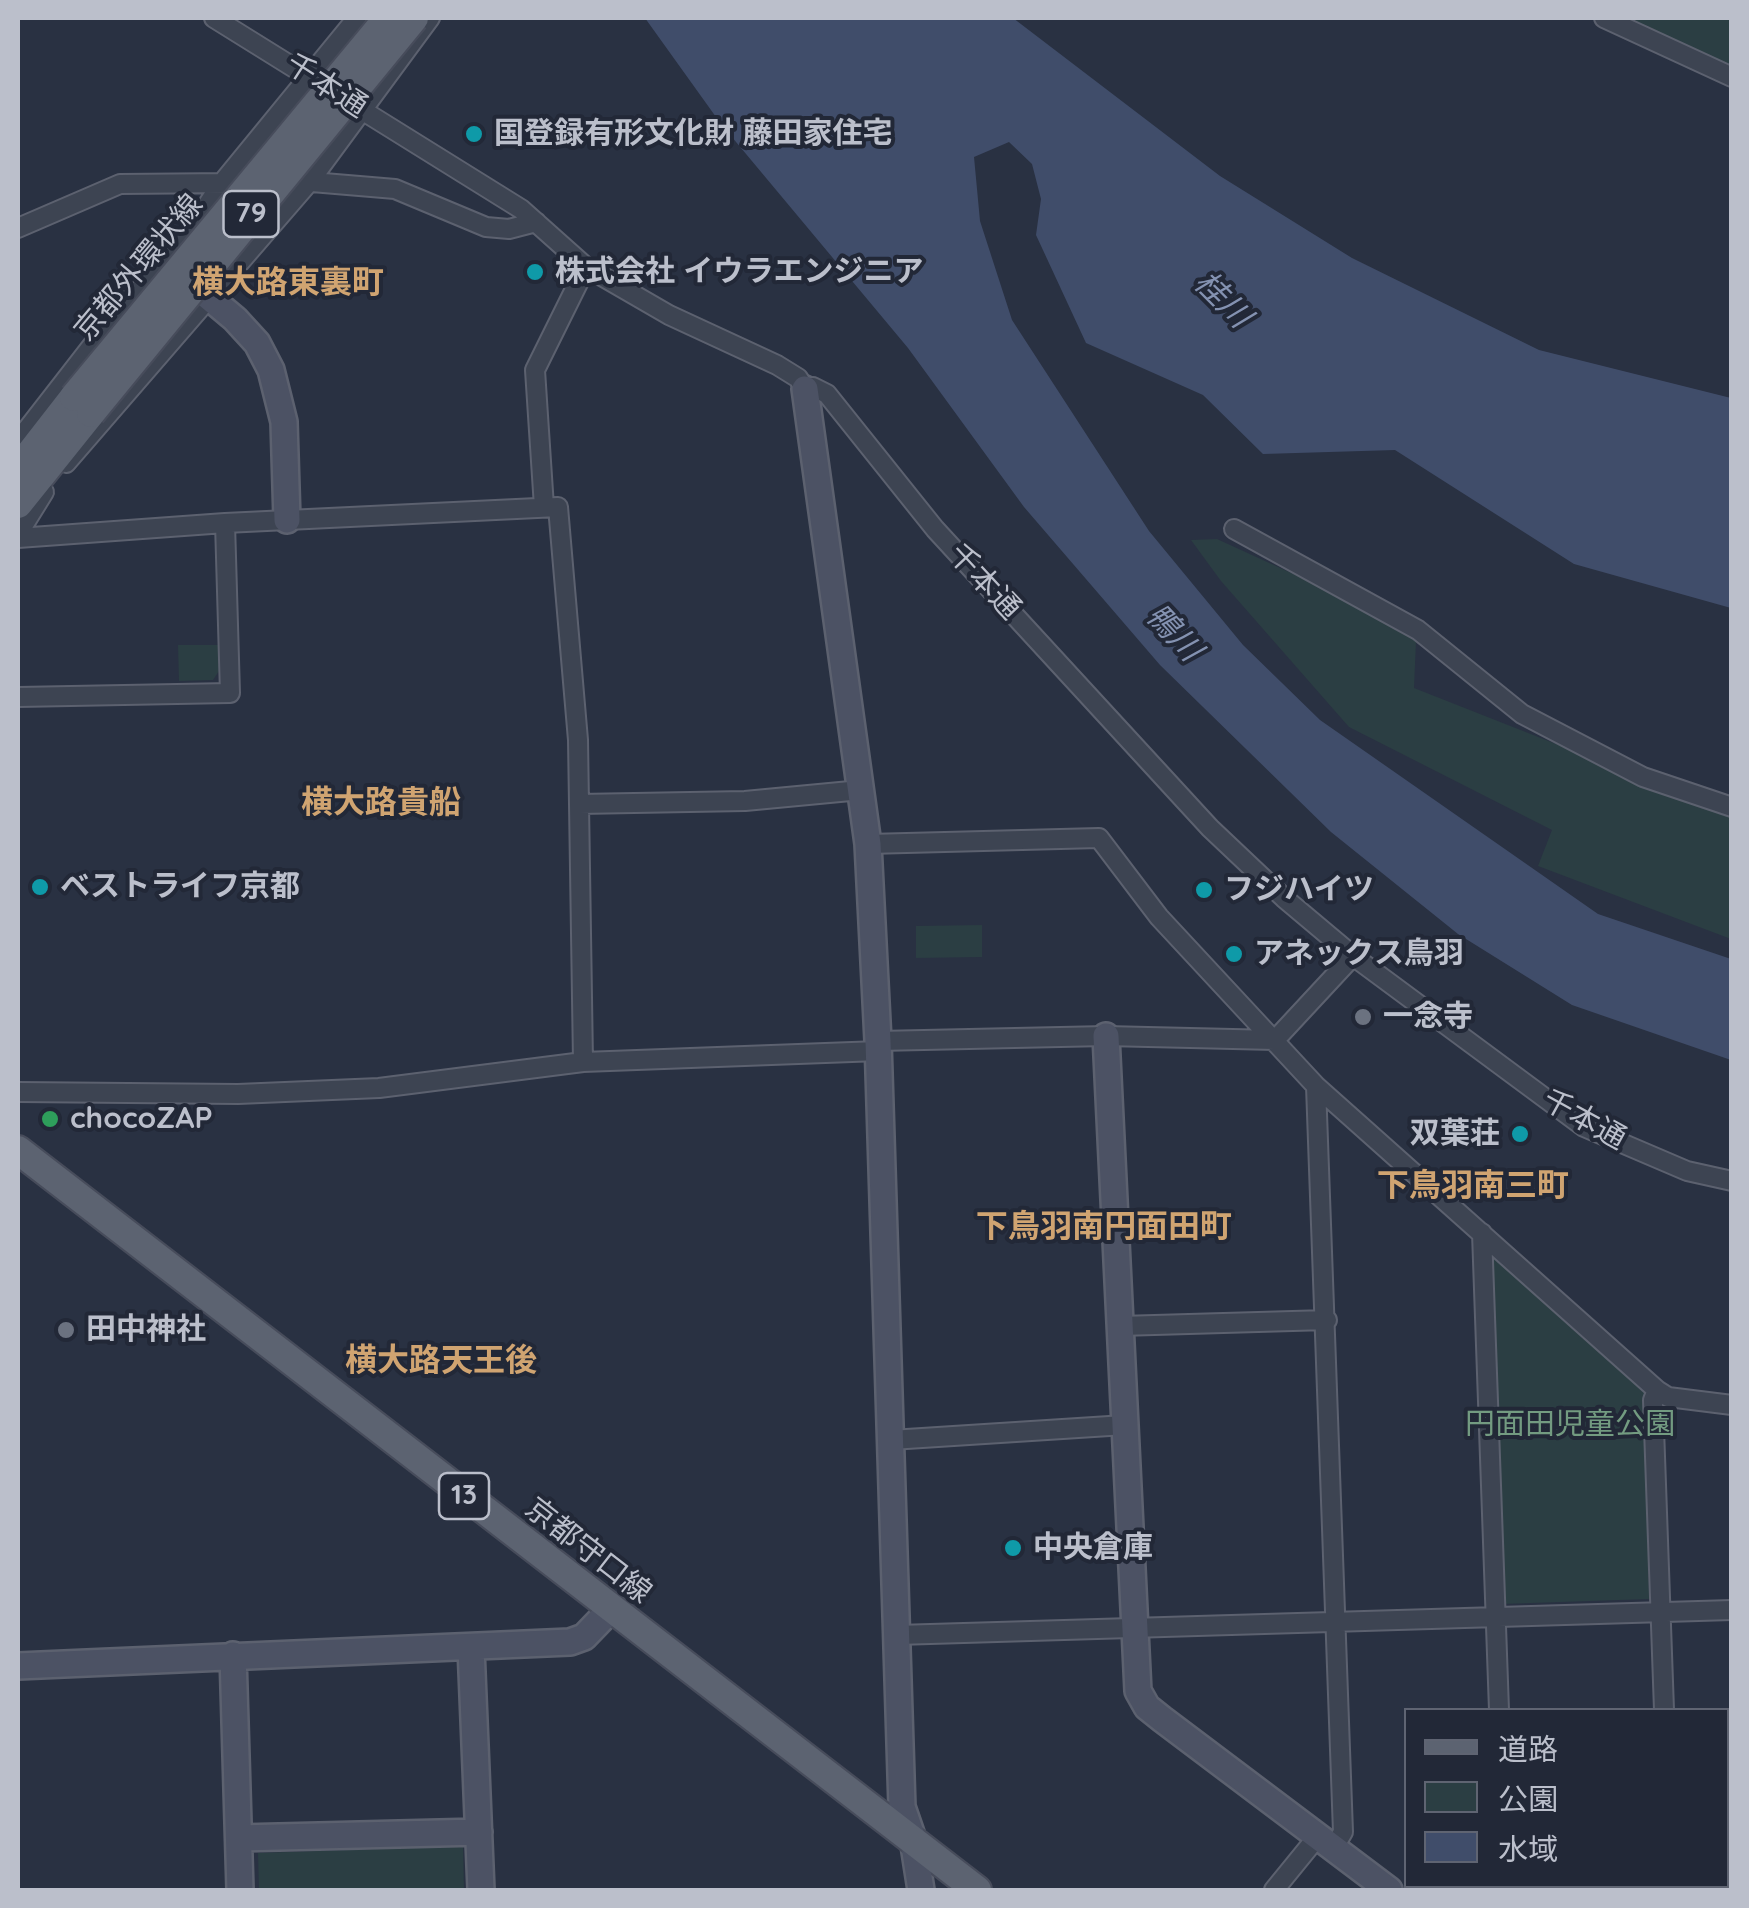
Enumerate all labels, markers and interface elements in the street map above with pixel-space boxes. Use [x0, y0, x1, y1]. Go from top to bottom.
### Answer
street label: 千本通 [278, 46, 374, 126]
place label: 国登録有形文化財 藤田家住宅 [494, 116, 892, 152]
marker: 国登録有形文化財 藤田家住宅 [463, 123, 485, 145]
street label: 京都外環状線 [67, 187, 211, 349]
road number: 79 [224, 191, 278, 237]
place label: 株式会社 イウラエンジニア [555, 254, 923, 290]
marker: 株式会社 イウラエンジニア [524, 261, 546, 283]
district label: 横大路東裏町 [192, 264, 384, 302]
water label: 桂川 [1186, 264, 1258, 336]
street label: 千本通 [940, 537, 1028, 627]
water label: 鴨川 [1137, 597, 1209, 669]
district label: 横大路貴船 [301, 784, 461, 822]
place label: ベストライフ京都 [60, 869, 300, 905]
place label: フジハイツ [1224, 872, 1374, 908]
marker: ベストライフ京都 [29, 876, 51, 898]
marker: フジハイツ [1193, 879, 1215, 901]
place label: アネックス鳥羽 [1254, 936, 1464, 972]
marker: アネックス鳥羽 [1223, 943, 1245, 965]
place label: 一念寺 [1383, 999, 1473, 1035]
marker: 一念寺 [1352, 1006, 1374, 1028]
street label: 千本通 [1536, 1082, 1632, 1158]
place label: chocoZAP [70, 1101, 213, 1137]
marker: chocoZAP [39, 1108, 61, 1130]
place label: 双葉荘 [1410, 1116, 1500, 1152]
marker: 双葉荘 [1509, 1123, 1531, 1145]
district label: 下鳥羽南三町 [1377, 1167, 1569, 1205]
district label: 下鳥羽南円面田町 [976, 1208, 1232, 1246]
place label: 田中神社 [86, 1312, 206, 1348]
marker: 田中神社 [55, 1319, 77, 1341]
district label: 横大路天王後 [345, 1342, 537, 1380]
park label: 円面田児童公園 [1465, 1407, 1675, 1443]
road number: 13 [439, 1473, 489, 1519]
street label: 京都守口線 [518, 1491, 658, 1611]
place label: 中央倉庫 [1033, 1530, 1153, 1566]
marker: 中央倉庫 [1002, 1537, 1024, 1559]
legend [1404, 1708, 1729, 1888]
text: 道路 [1498, 1730, 1558, 1768]
text: 公園 [1498, 1780, 1558, 1818]
text: 水域 [1498, 1830, 1558, 1868]

